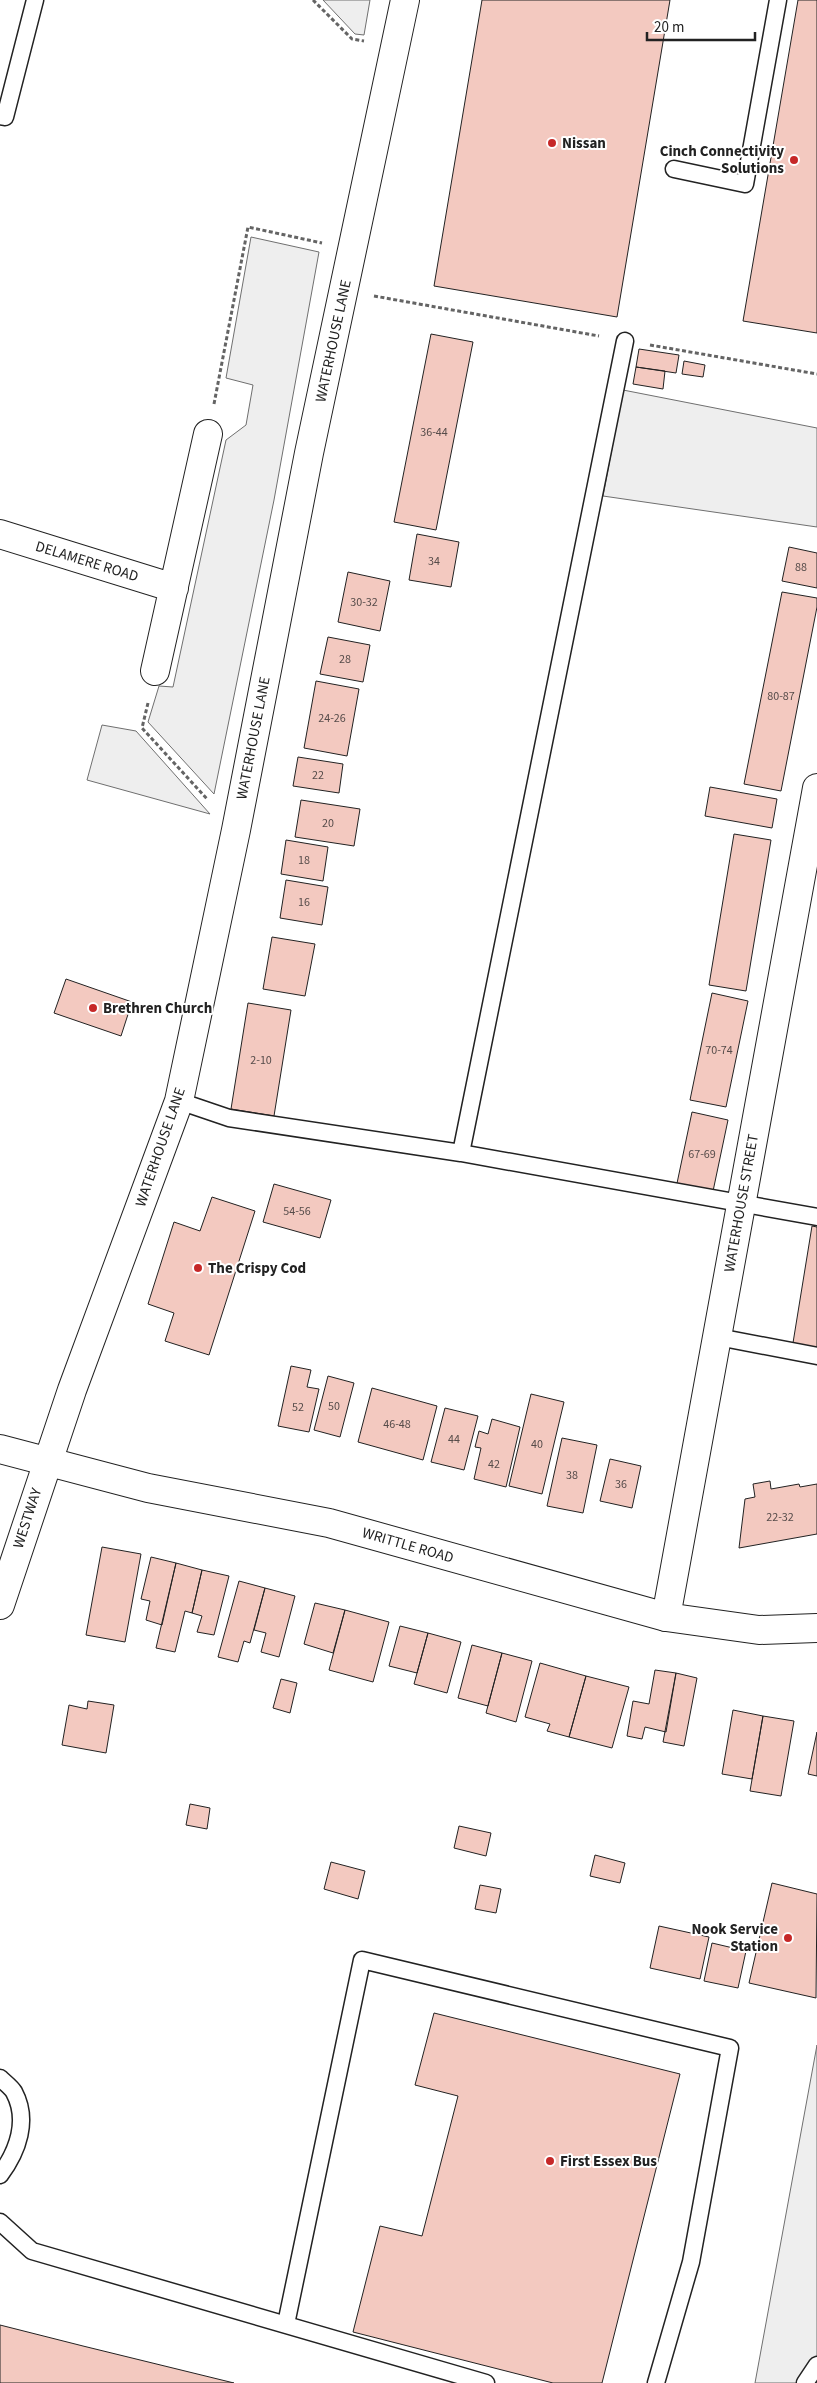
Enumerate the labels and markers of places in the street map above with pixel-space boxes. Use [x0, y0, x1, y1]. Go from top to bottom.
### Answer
place label: Nissan [562, 133, 606, 154]
marker: Nissan [546, 137, 558, 149]
place label: Cinch Connectivity Solutions [660, 141, 784, 179]
marker: Cinch Connectivity Solutions [788, 154, 800, 166]
place label: Brethren Church [103, 998, 212, 1019]
marker: Brethren Church [87, 1002, 99, 1014]
place label: The Crispy Cod [208, 1258, 306, 1279]
marker: The Crispy Cod [192, 1262, 204, 1274]
place label: Nook Service Station [692, 1919, 778, 1957]
marker: Nook Service Station [782, 1932, 794, 1944]
place label: First Essex Bus [560, 2151, 657, 2172]
marker: First Essex Bus [544, 2155, 556, 2167]

